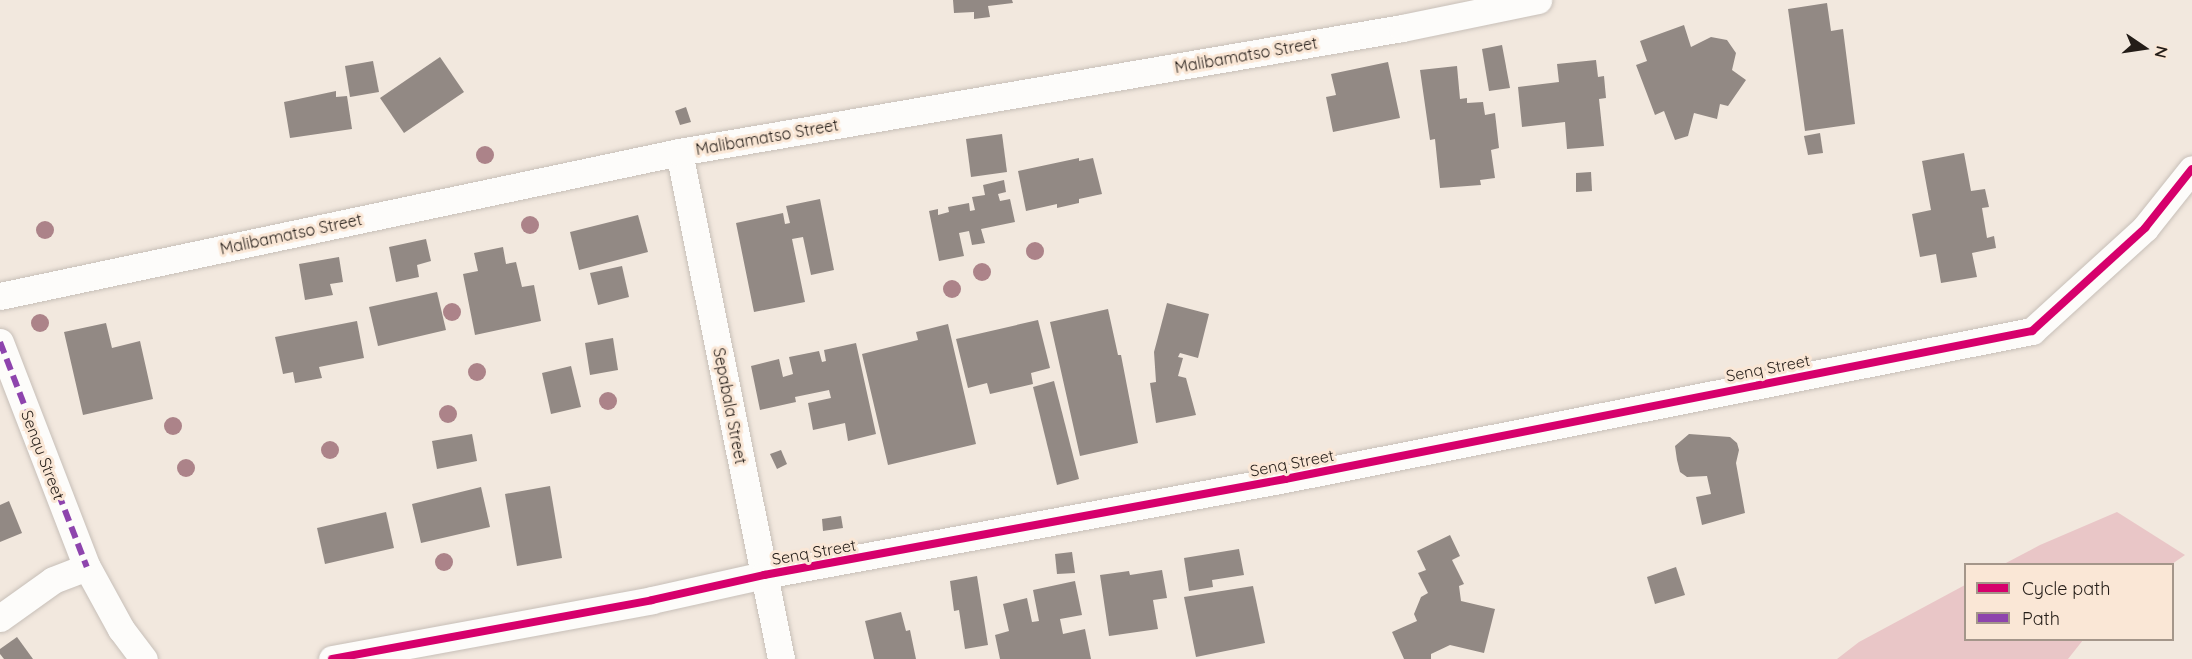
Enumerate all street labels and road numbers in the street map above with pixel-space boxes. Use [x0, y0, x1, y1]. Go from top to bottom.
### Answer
street label: Malibamatso Street [1173, 33, 1319, 77]
street label: Malibamatso Street [694, 115, 840, 159]
street label: Malibamatso Street [218, 210, 364, 258]
street label: Sepabala Street [709, 346, 751, 466]
street label: Senq Street [1724, 350, 1812, 386]
street label: Senqu Street [17, 408, 69, 502]
street label: Senq Street [1248, 445, 1336, 481]
street label: Senq Street [770, 535, 858, 569]

